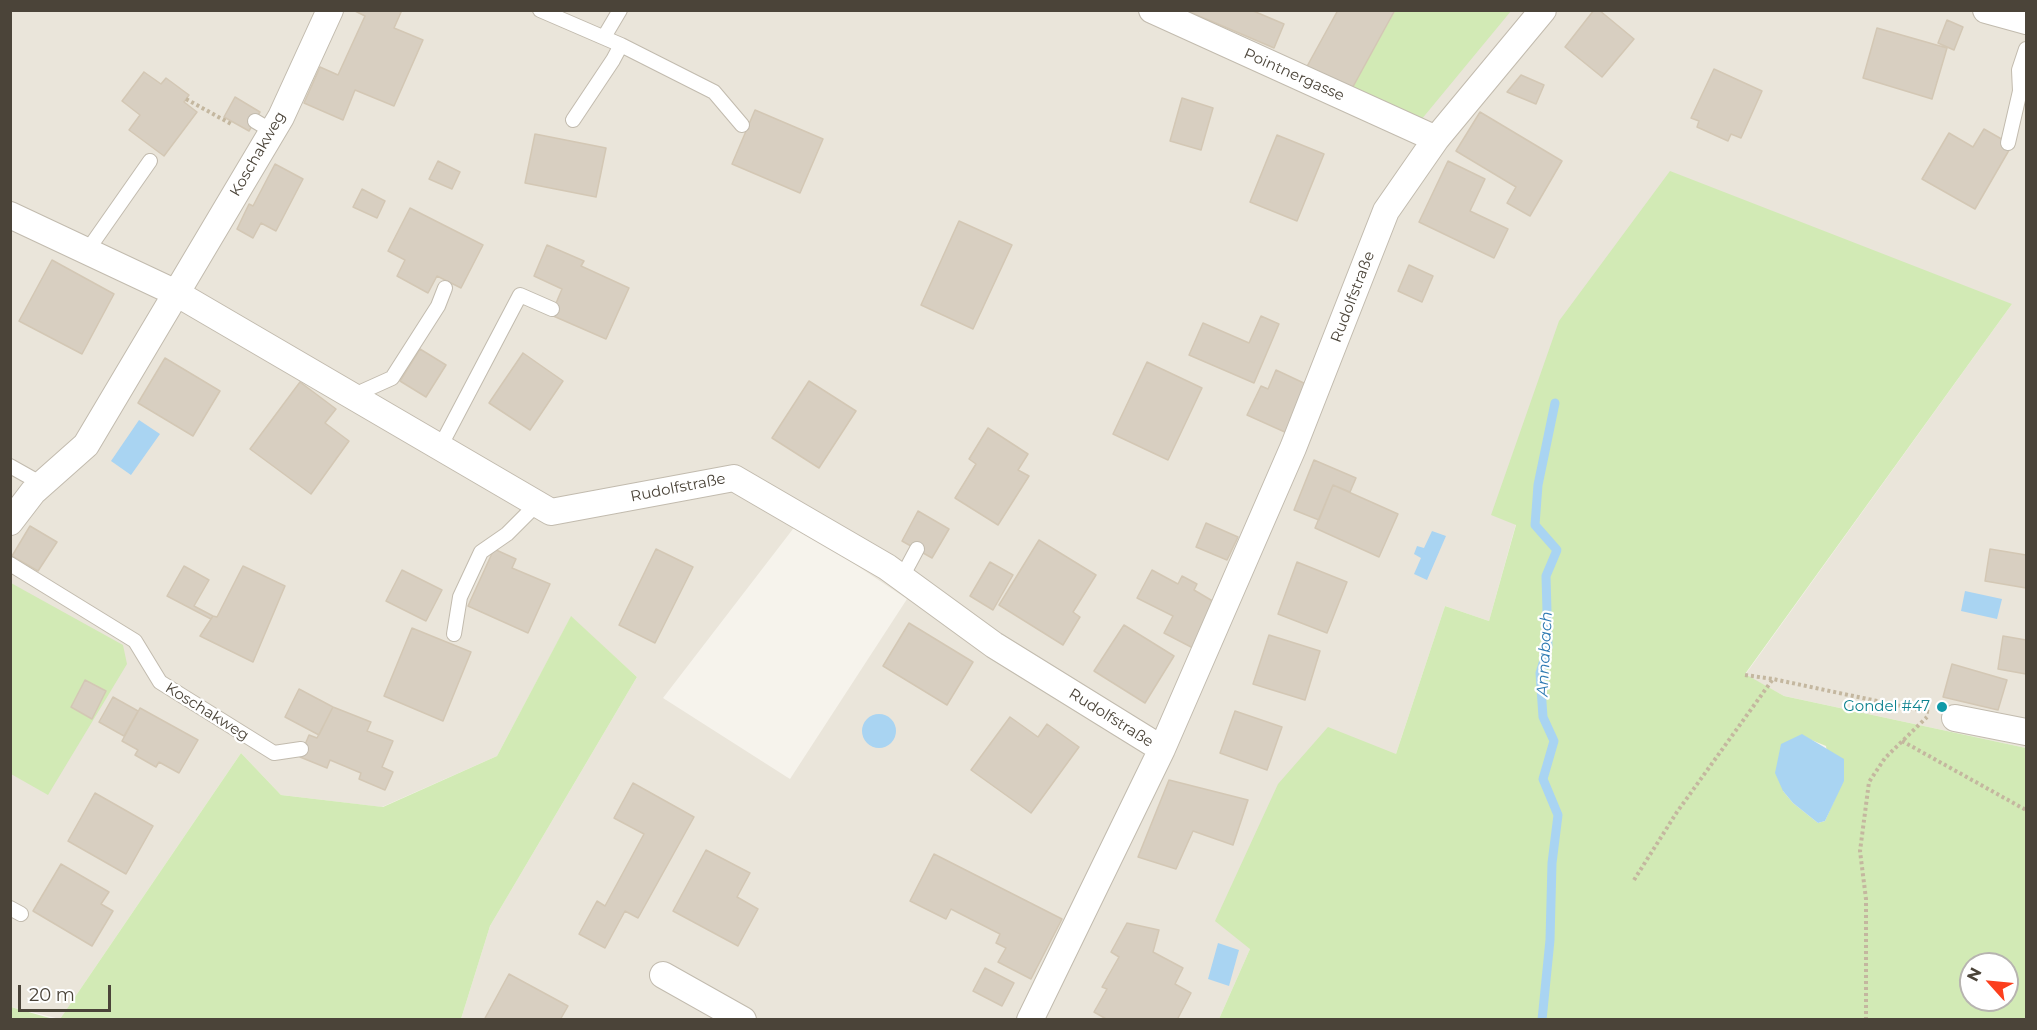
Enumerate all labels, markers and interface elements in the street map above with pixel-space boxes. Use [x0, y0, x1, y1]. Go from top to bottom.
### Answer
street label: Pointnergasse [1241, 45, 1347, 105]
street label: Koschakweg [226, 108, 290, 200]
street label: Rudolfstraße [1327, 249, 1379, 345]
street label: Rudolfstraße [629, 470, 727, 506]
water label: Annabach [1533, 611, 1557, 697]
street label: Koschakweg [162, 679, 252, 745]
street label: Rudolfstraße [1065, 685, 1157, 751]
place label: Gondel #47 [1843, 698, 1930, 716]
marker: Gondel #47 [1935, 700, 1949, 714]
north arrow [1959, 952, 2019, 1012]
text: N [1963, 964, 1986, 985]
scale bar [21, 973, 114, 1011]
text: 20 m [29, 984, 75, 1006]

